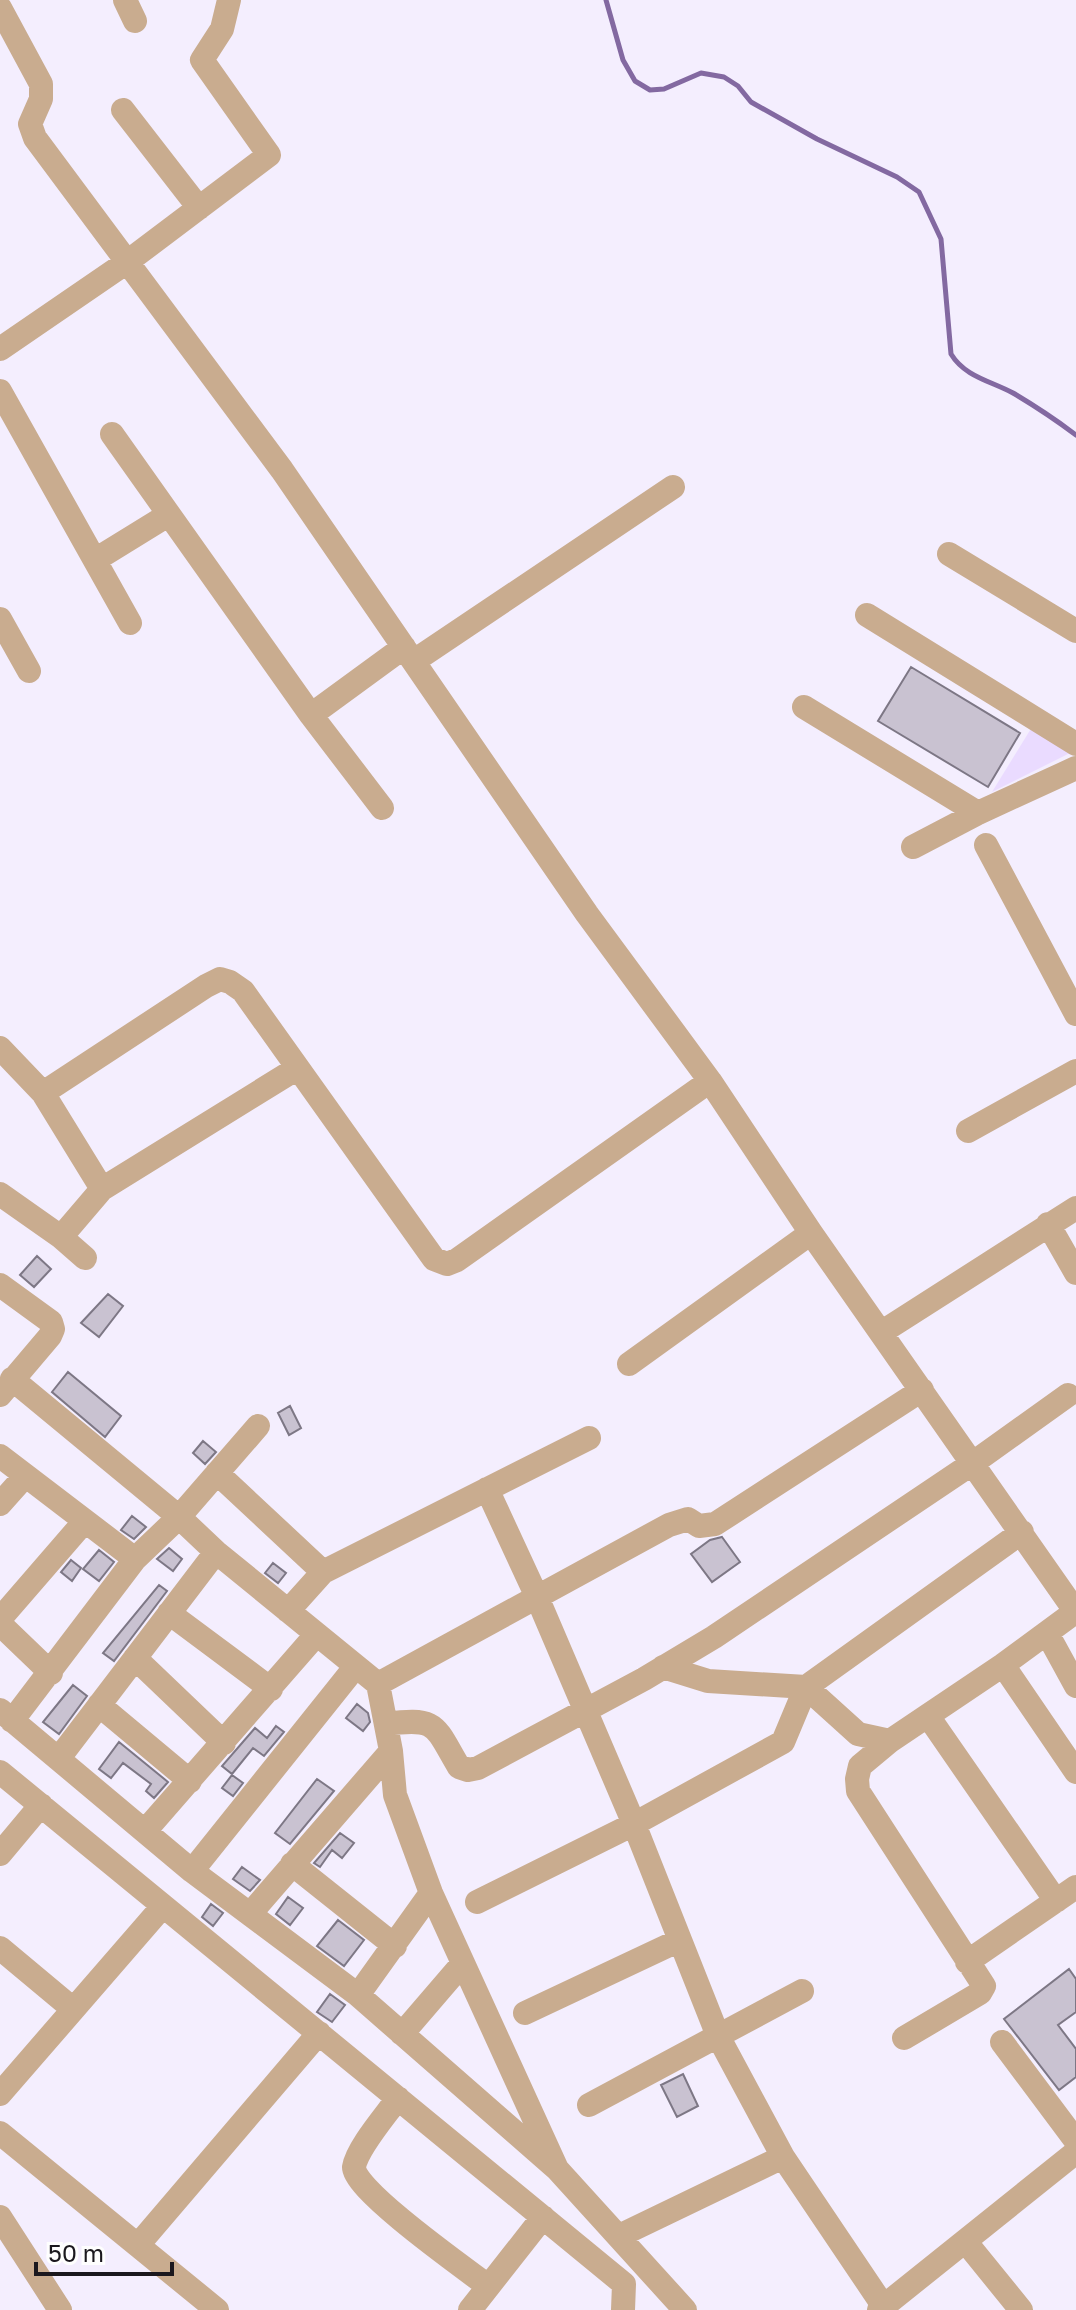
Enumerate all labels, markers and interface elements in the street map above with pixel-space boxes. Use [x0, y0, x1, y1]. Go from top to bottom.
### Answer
scale bar [36, 2226, 172, 2276]
text: 50 m [48, 2238, 104, 2267]

